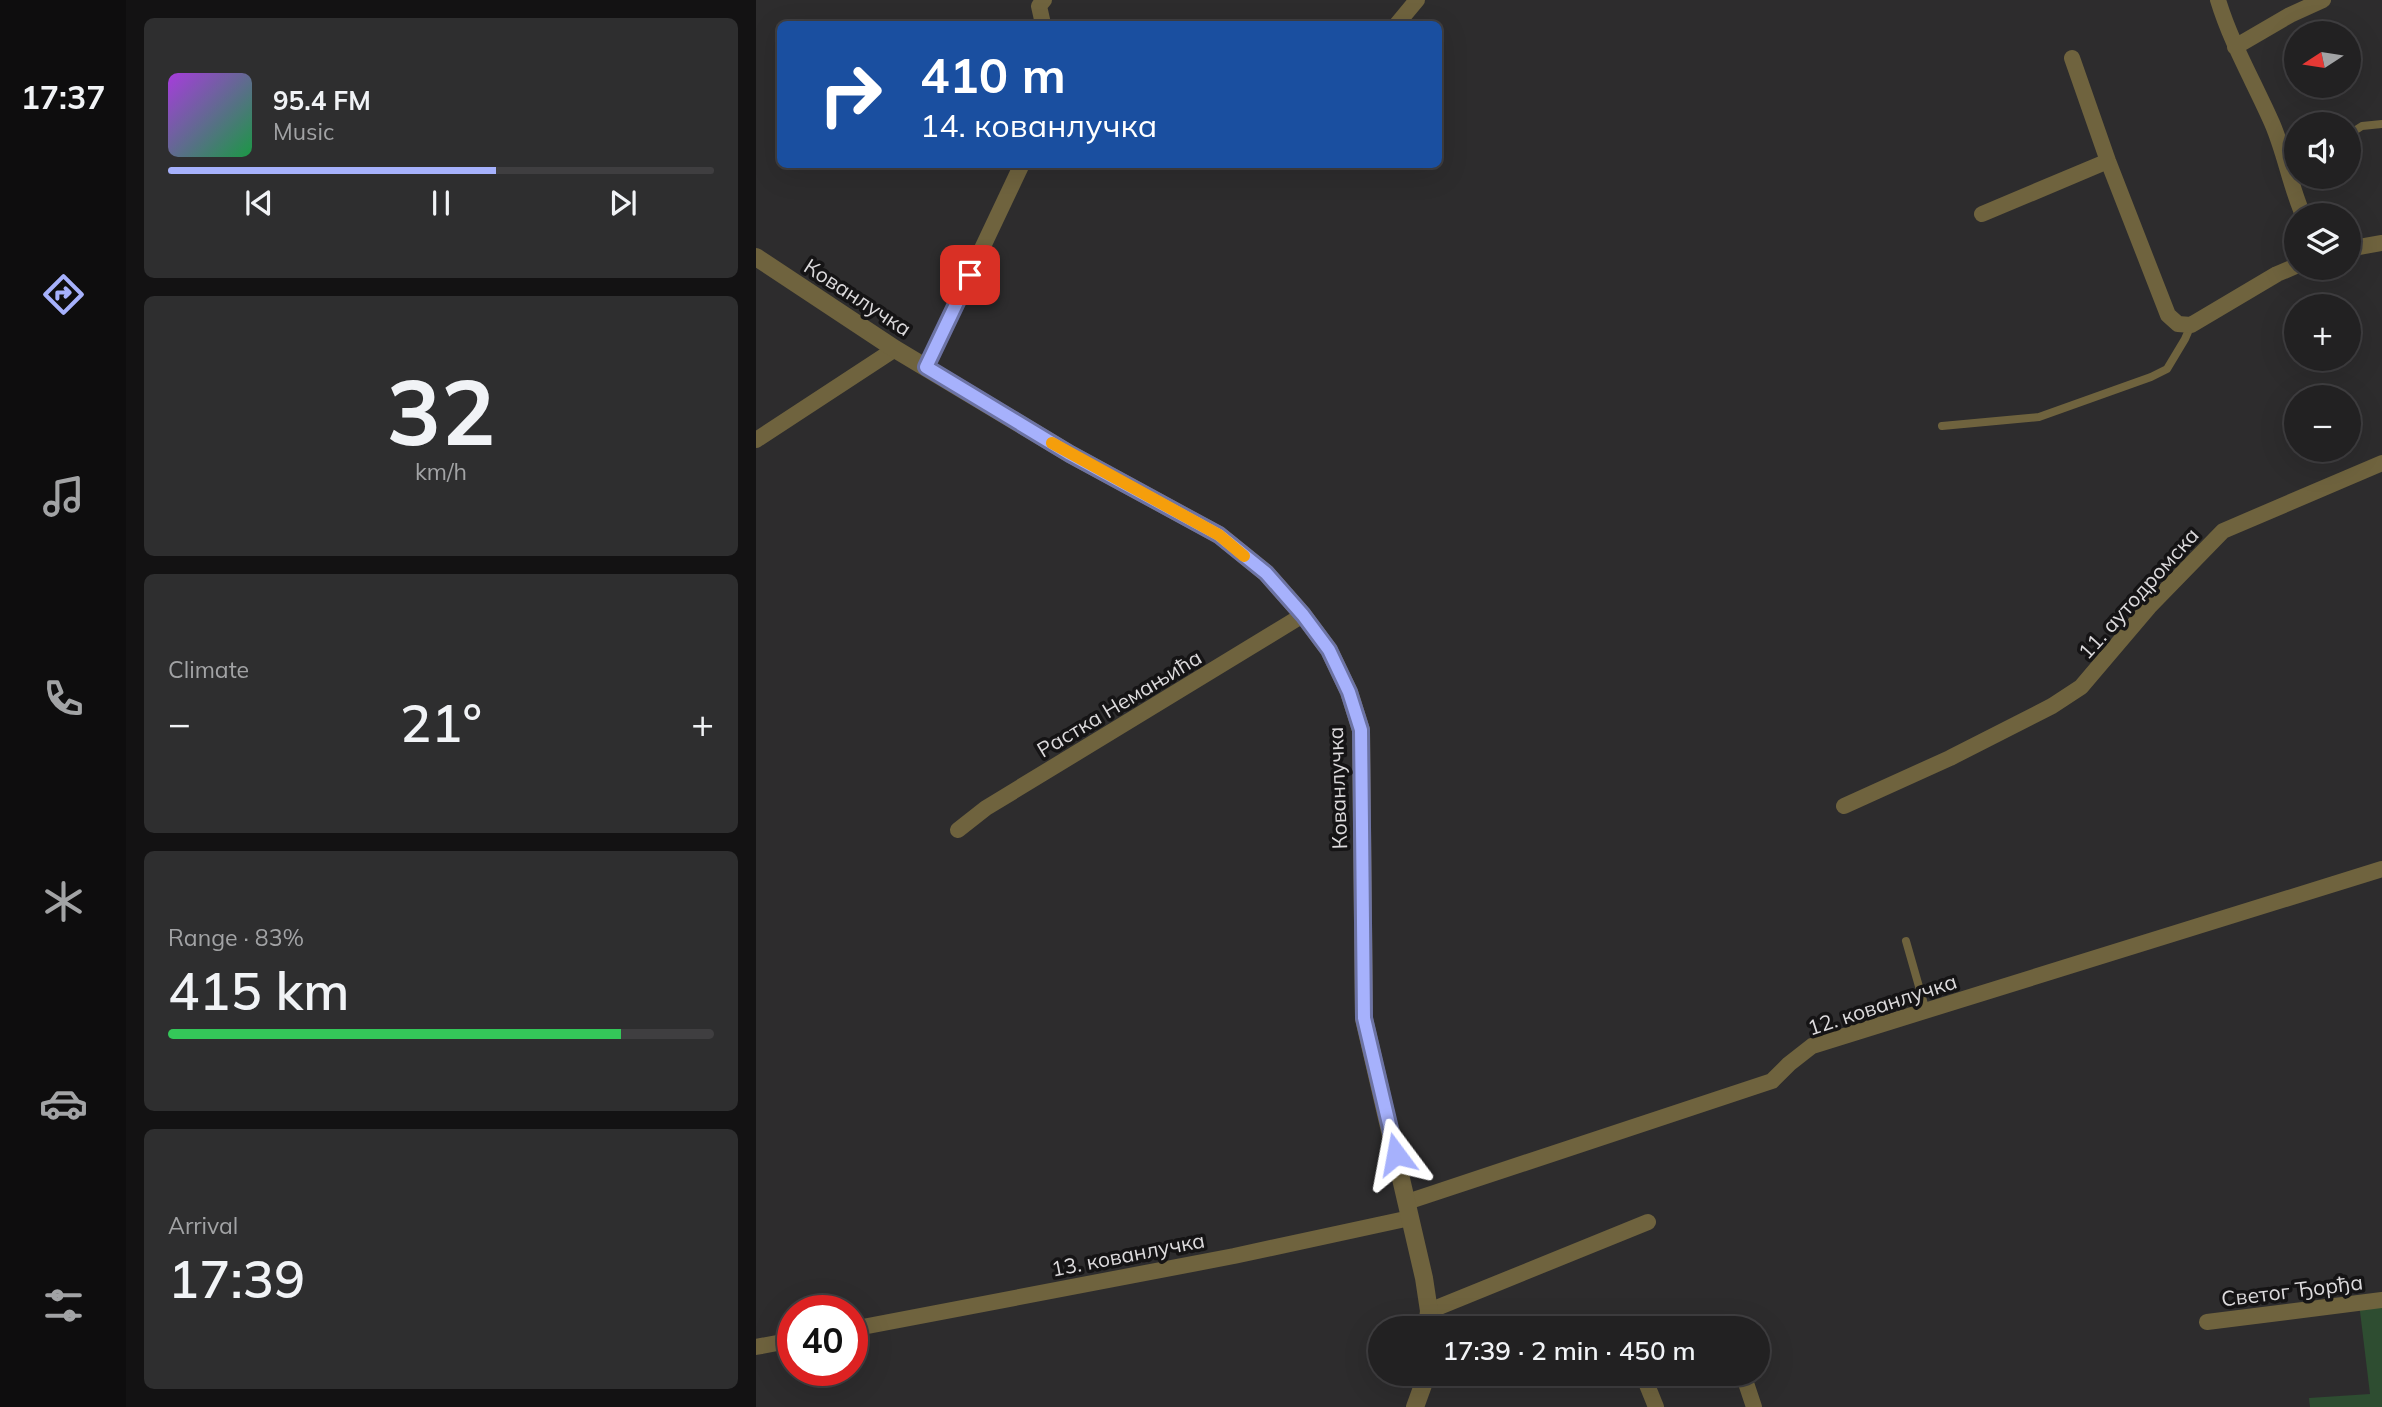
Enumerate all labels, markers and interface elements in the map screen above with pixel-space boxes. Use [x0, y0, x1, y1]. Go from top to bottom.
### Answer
north arrow [2284, 21, 2361, 98]
map controls [2284, 21, 2361, 462]
text: 410 m [920, 44, 1066, 105]
icon: right [805, 49, 896, 140]
text: 17:37 [21, 77, 105, 117]
text: 95.4 FM [273, 84, 371, 117]
text: 14. кованлучка [920, 105, 1157, 145]
button: sound [2284, 112, 2361, 189]
text: Music [273, 117, 334, 146]
icon: previous [240, 184, 278, 222]
icon: pause [422, 184, 460, 222]
icon: next [604, 184, 642, 222]
button: layers [2284, 203, 2361, 280]
pin [940, 245, 1000, 305]
street label: Кованлучка [800, 253, 916, 341]
icon: arrive [951, 256, 989, 294]
icon: directions [39, 270, 88, 319]
button: + [2284, 294, 2361, 371]
text: 32 [386, 354, 496, 468]
button: − [2284, 385, 2361, 462]
text: km/h [415, 457, 467, 486]
icon: music [39, 472, 88, 521]
street label: 11. аутодромска [2072, 522, 2204, 664]
street label: Растка Немањића [1032, 644, 1206, 762]
text: Climate [168, 655, 249, 684]
icon: phone [39, 674, 88, 723]
text: 21° [400, 690, 482, 755]
text: − [168, 699, 191, 747]
text: + [691, 699, 714, 747]
street label: Кованлучка [1322, 726, 1352, 850]
icon: climate [39, 877, 88, 926]
text: Range · 83% [168, 923, 304, 952]
text: 415 km [168, 958, 349, 1023]
street label: 12. кованлучка [1804, 968, 1960, 1040]
icon: car [39, 1079, 88, 1128]
position arrow [1359, 1117, 1433, 1191]
text: Arrival [168, 1211, 238, 1240]
street label: 13. кованлучка [1049, 1226, 1207, 1282]
text: 17:39 [168, 1246, 305, 1311]
street label: Светог Ђорђа [2220, 1268, 2364, 1312]
icon: filters [39, 1281, 88, 1330]
speed limit sign: 40 [777, 1295, 868, 1386]
text: 17:39 · 2 min · 450 m [1442, 1334, 1696, 1367]

